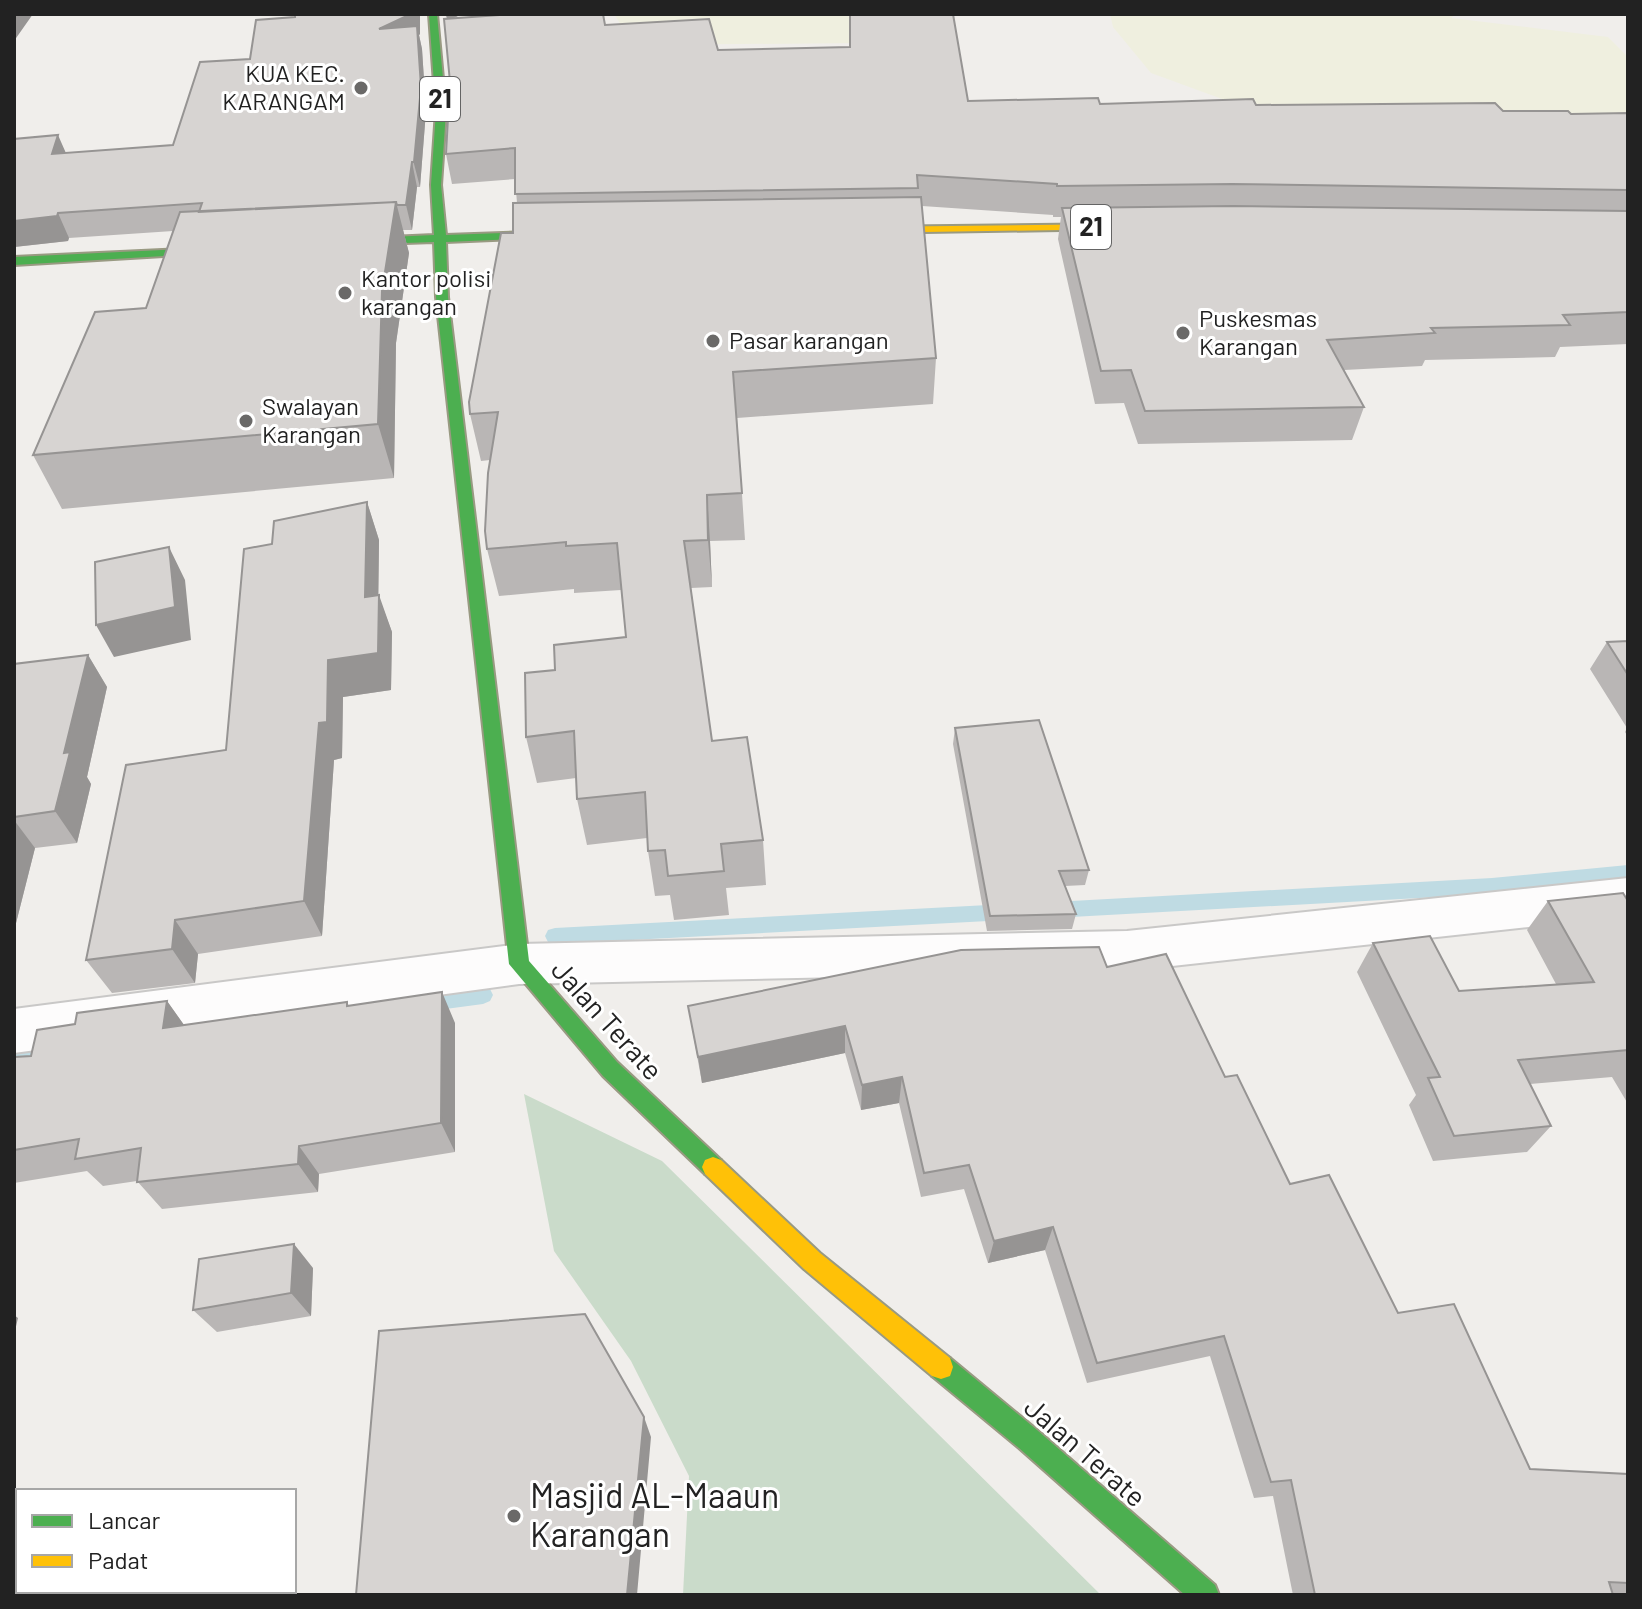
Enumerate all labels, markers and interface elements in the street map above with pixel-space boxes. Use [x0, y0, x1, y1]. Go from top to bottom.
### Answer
place label: KUA KEC. KARANGAM [222, 58, 345, 115]
road number: 21 [420, 77, 460, 121]
marker: KUA KEC. KARANGAM [352, 79, 370, 97]
road number: 21 [1071, 205, 1111, 249]
place label: Kantor polisi karangan [361, 263, 491, 320]
marker: Kantor polisi karangan [336, 284, 354, 302]
place label: Puskesmas Karangan [1199, 303, 1317, 360]
marker: Puskesmas Karangan [1174, 324, 1192, 342]
place label: Pasar karangan [729, 325, 889, 354]
marker: Pasar karangan [704, 332, 722, 350]
place label: Swalayan Karangan [262, 391, 361, 448]
marker: Swalayan Karangan [237, 412, 255, 430]
street label: Jalan Terate [545, 952, 671, 1086]
street label: Jalan Terate [1018, 1389, 1153, 1513]
place label: Masjid AL-Maaun Karangan [530, 1474, 779, 1554]
legend [16, 1489, 296, 1593]
text: Lancar [88, 1505, 160, 1534]
marker: Masjid AL-Maaun Karangan [505, 1507, 523, 1525]
text: Padat [88, 1545, 148, 1574]

